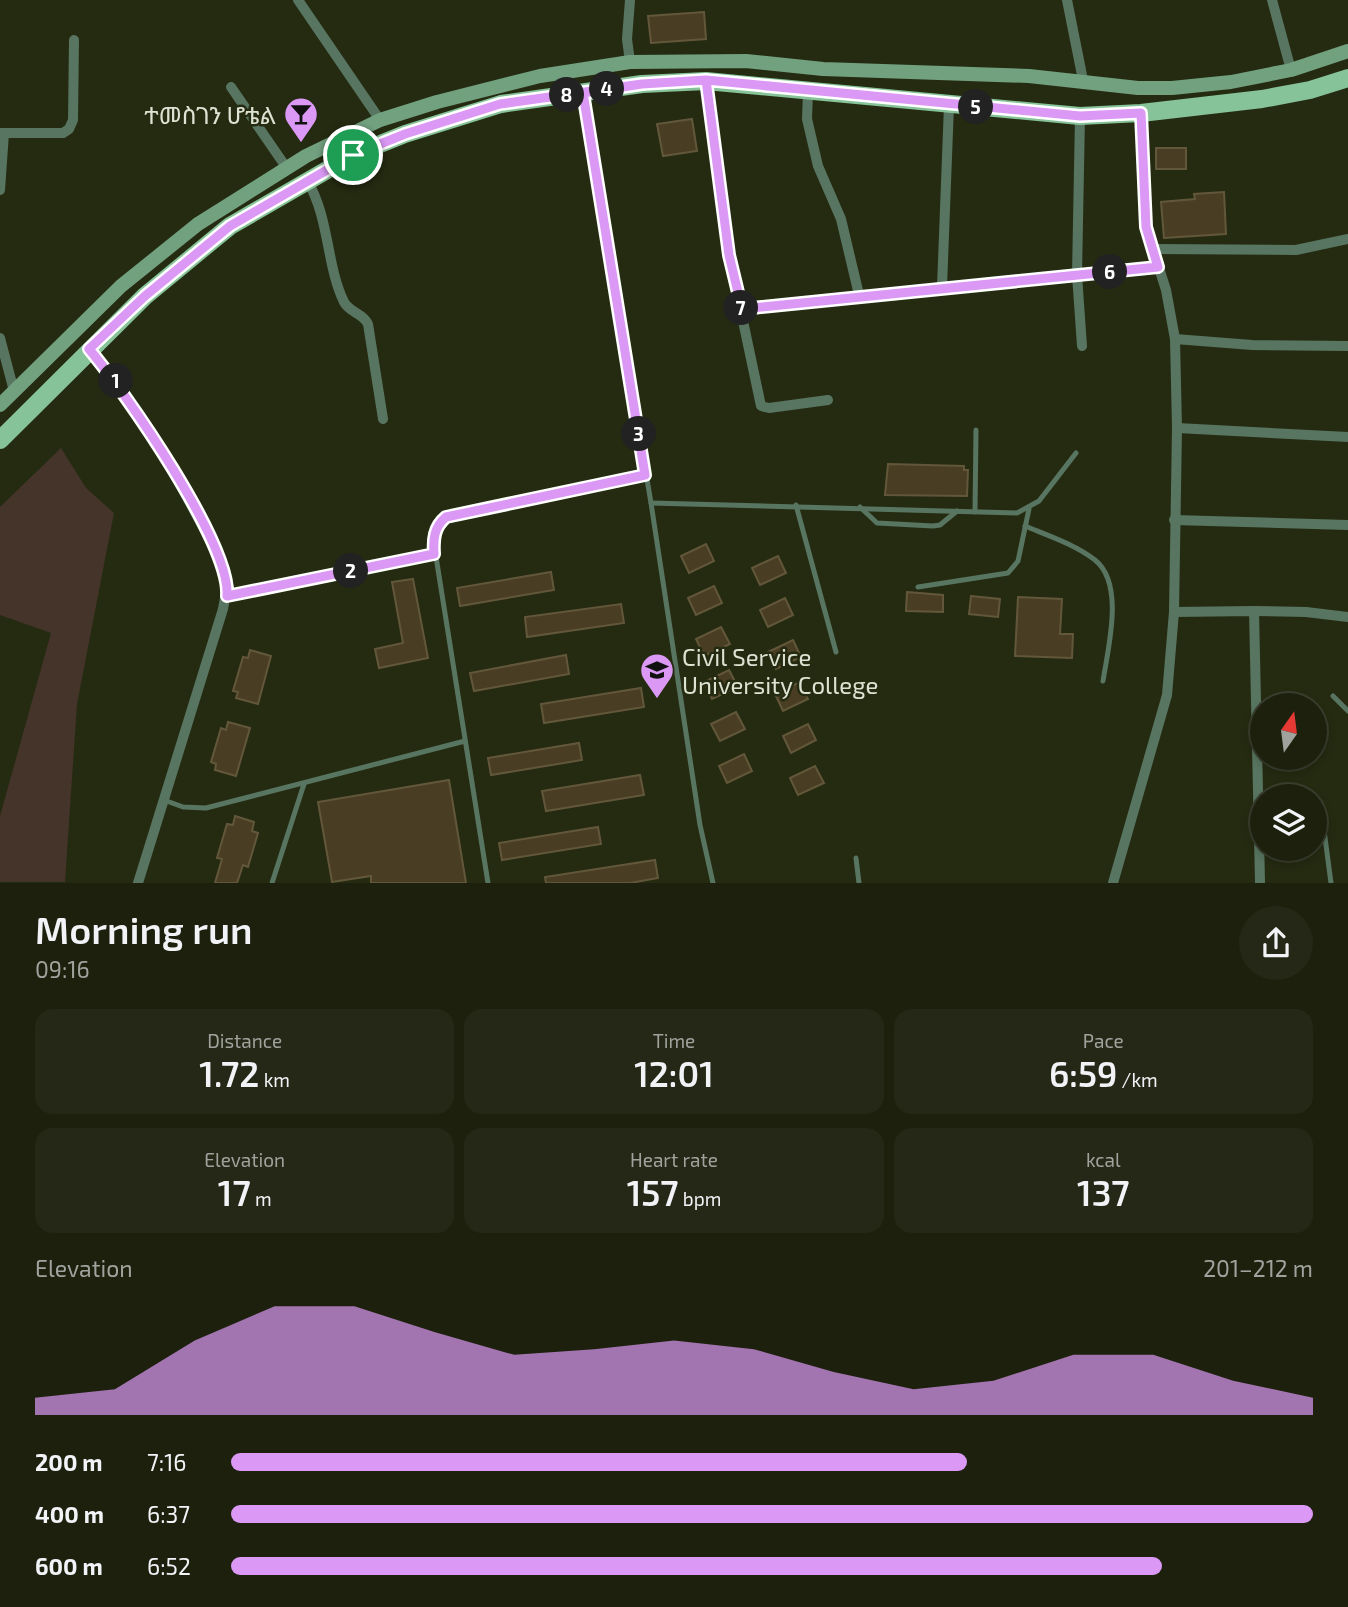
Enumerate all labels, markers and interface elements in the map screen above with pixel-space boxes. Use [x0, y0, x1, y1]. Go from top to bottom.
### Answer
pin: 4 [590, 72, 624, 106]
text: 4 [600, 77, 613, 100]
pin: 8 [550, 78, 584, 112]
text: 8 [561, 83, 572, 106]
pin: 5 [958, 90, 993, 124]
bar icon: ተመስገን ሆቴል [282, 95, 320, 144]
text: 5 [970, 95, 981, 118]
place label: ተመስገን ሆቴል [144, 100, 276, 129]
pin [323, 125, 383, 185]
icon: arrive [334, 136, 372, 174]
pin: 6 [1092, 254, 1128, 290]
text: 6 [1104, 260, 1115, 283]
pin: 7 [724, 290, 758, 326]
text: 7 [735, 296, 746, 319]
pin: 1 [99, 364, 134, 398]
text: 1 [111, 369, 120, 392]
pin: 3 [622, 416, 656, 452]
text: 3 [633, 422, 644, 445]
pin: 2 [334, 554, 368, 588]
text: 2 [345, 559, 356, 582]
place label: Civil Service University College [682, 642, 878, 699]
school or university icon: Civil Service University College [638, 651, 676, 700]
north arrow [1250, 693, 1326, 770]
map controls [1250, 693, 1327, 861]
button: layers [1250, 784, 1327, 861]
text: Morning run [35, 906, 253, 952]
button: share [1239, 906, 1313, 980]
text: 09:16 [35, 955, 90, 983]
text: Distance [207, 1029, 282, 1052]
text: Time [653, 1029, 695, 1052]
text: Pace [1083, 1029, 1124, 1052]
text: 1.72 [199, 1052, 259, 1094]
text: 12:01 [634, 1052, 714, 1094]
text: 6:59 [1049, 1052, 1117, 1094]
text: km [259, 1068, 290, 1091]
text: /km [1117, 1068, 1158, 1091]
text: Elevation [204, 1148, 285, 1171]
text: Heart rate [630, 1148, 718, 1171]
text: kcal [1086, 1148, 1121, 1171]
text: 17 [218, 1171, 251, 1213]
text: 157 [627, 1171, 679, 1213]
text: 137 [1077, 1171, 1130, 1213]
text: m [251, 1187, 272, 1210]
text: bpm [679, 1187, 721, 1210]
text: Elevation [35, 1254, 133, 1282]
text: 201–212 m [1203, 1254, 1313, 1282]
text: 200 m [35, 1448, 103, 1476]
text: 7:16 [147, 1448, 187, 1476]
text: 400 m [35, 1500, 104, 1528]
text: 6:37 [147, 1500, 190, 1528]
text: 600 m [35, 1552, 103, 1580]
text: 6:52 [147, 1552, 191, 1580]

